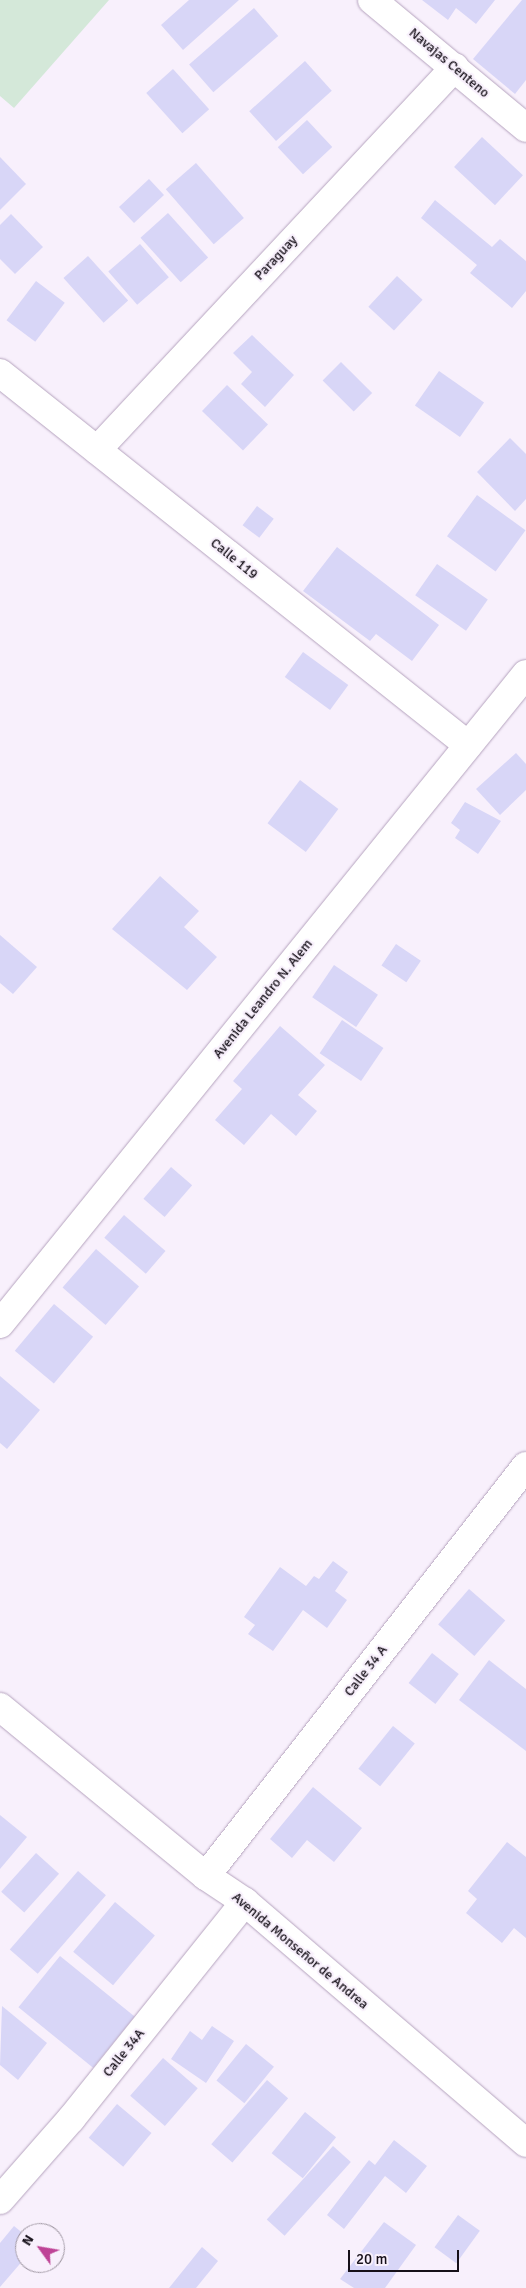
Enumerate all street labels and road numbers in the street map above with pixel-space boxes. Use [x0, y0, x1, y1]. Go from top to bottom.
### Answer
street label: Navajas Centeno [405, 25, 493, 101]
street label: Paraguay [251, 232, 301, 284]
street label: Calle 119 [207, 535, 261, 583]
street label: Avenida Leandro N. Alem [210, 936, 316, 1062]
street label: Calle 34 A [341, 1642, 391, 1700]
street label: Avenida Monseñor de Andrea [228, 1889, 372, 2013]
street label: Calle 34A [99, 2026, 149, 2080]

